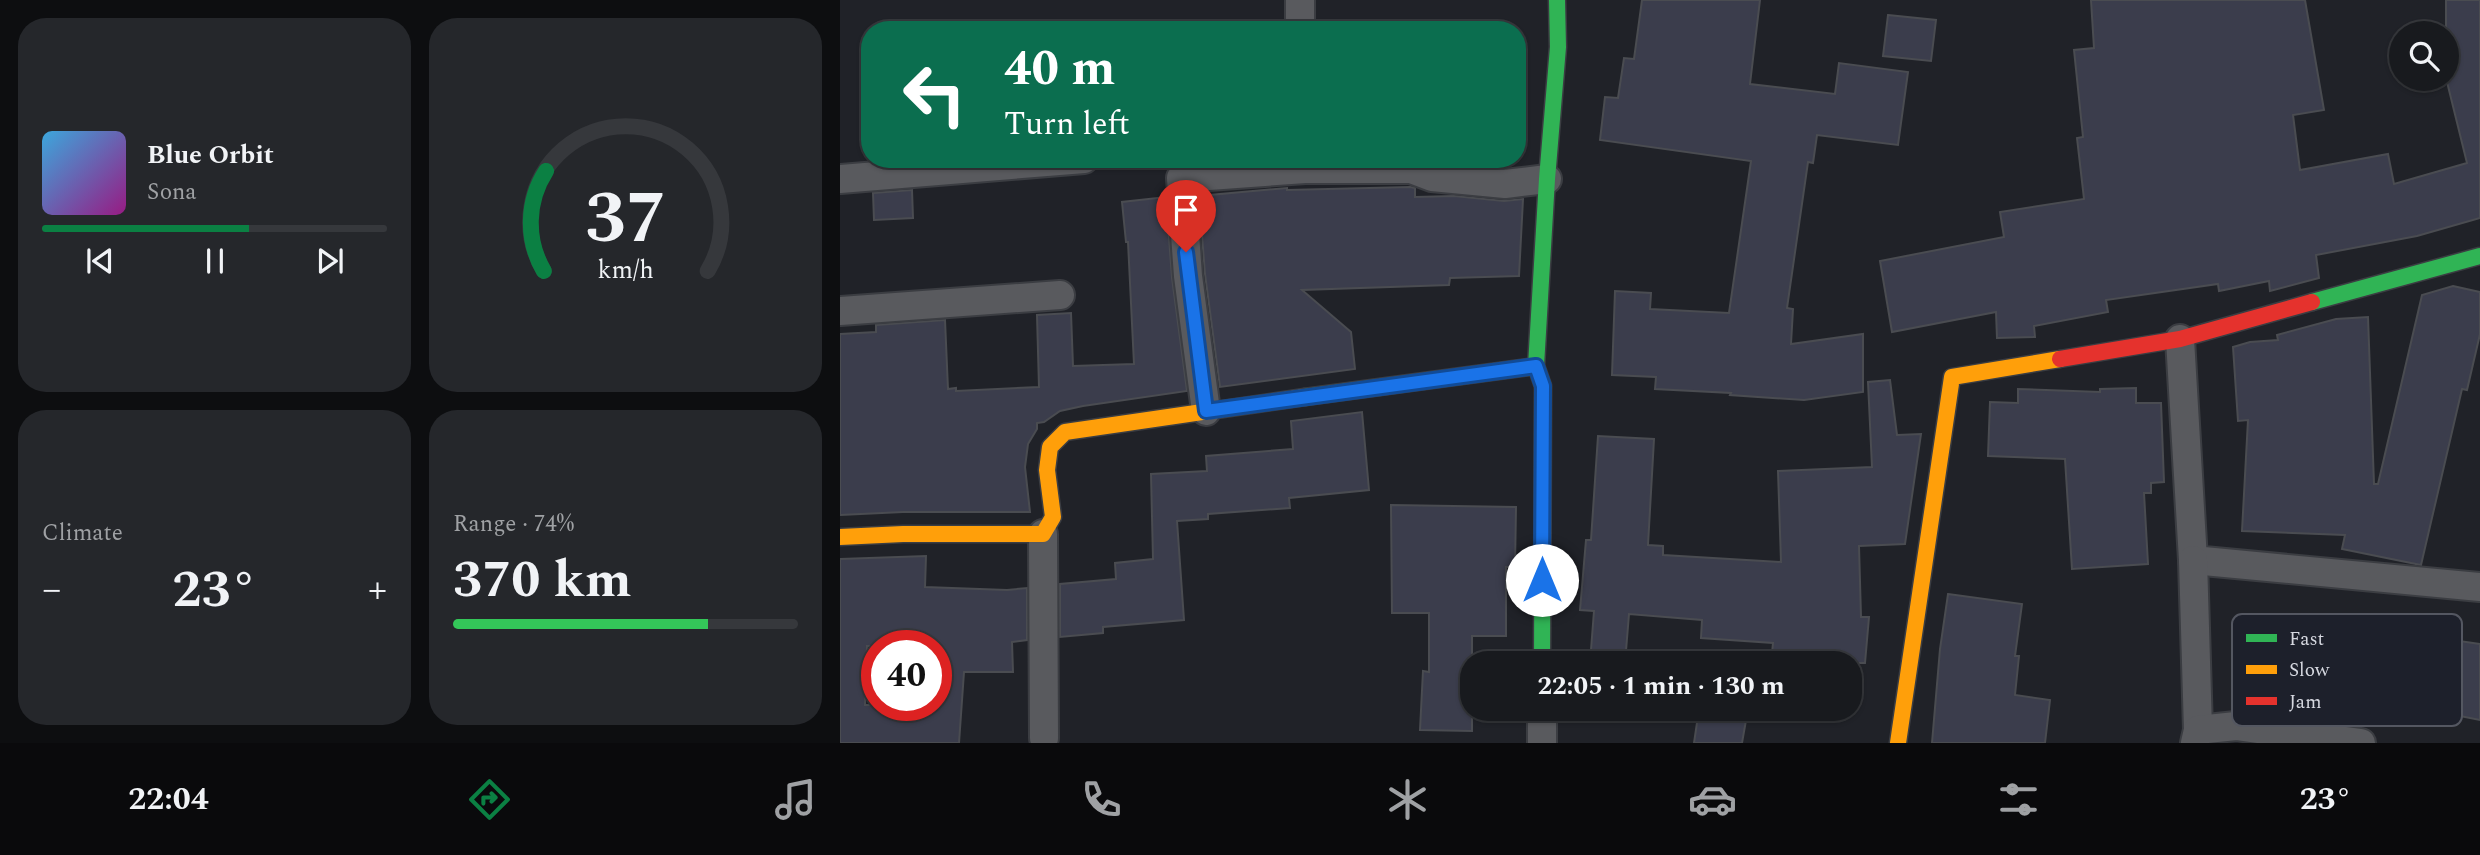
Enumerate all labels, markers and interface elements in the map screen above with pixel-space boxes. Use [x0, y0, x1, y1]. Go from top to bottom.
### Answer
map controls [2389, 21, 2459, 91]
button: search [2389, 21, 2459, 91]
text: 40 m [1004, 32, 1115, 107]
icon: left [889, 49, 980, 140]
text: Turn left [1004, 100, 1130, 149]
text: Blue Orbit [147, 135, 274, 175]
text: 37 [585, 165, 666, 276]
text: Sona [147, 175, 197, 210]
pin [1156, 180, 1216, 252]
icon: arrive [1167, 191, 1205, 229]
icon: previous [81, 242, 119, 280]
icon: pause [196, 242, 234, 280]
icon: next [311, 242, 349, 280]
text: km/h [597, 252, 654, 290]
text: Range · 74% [453, 507, 574, 542]
text: Climate [42, 516, 123, 551]
text: 370 km [453, 541, 632, 620]
position arrow [1505, 543, 1579, 617]
text: 23° [172, 551, 257, 630]
text: − [42, 561, 61, 619]
text: + [368, 561, 387, 619]
legend [2232, 614, 2462, 726]
text: Fast [2289, 625, 2325, 654]
speed limit sign: 40 [861, 630, 952, 721]
text: Slow [2289, 656, 2330, 685]
text: 22:05 · 1 min · 130 m [1537, 666, 1785, 706]
text: Jam [2289, 688, 2321, 717]
text: 22:04 [128, 775, 209, 824]
icon: directions [465, 775, 514, 824]
icon: music [771, 775, 820, 824]
icon: phone [1077, 775, 1126, 824]
icon: climate [1383, 775, 1432, 824]
icon: car [1688, 775, 1737, 824]
icon: filters [1994, 775, 2043, 824]
text: 23° [2300, 775, 2352, 824]

